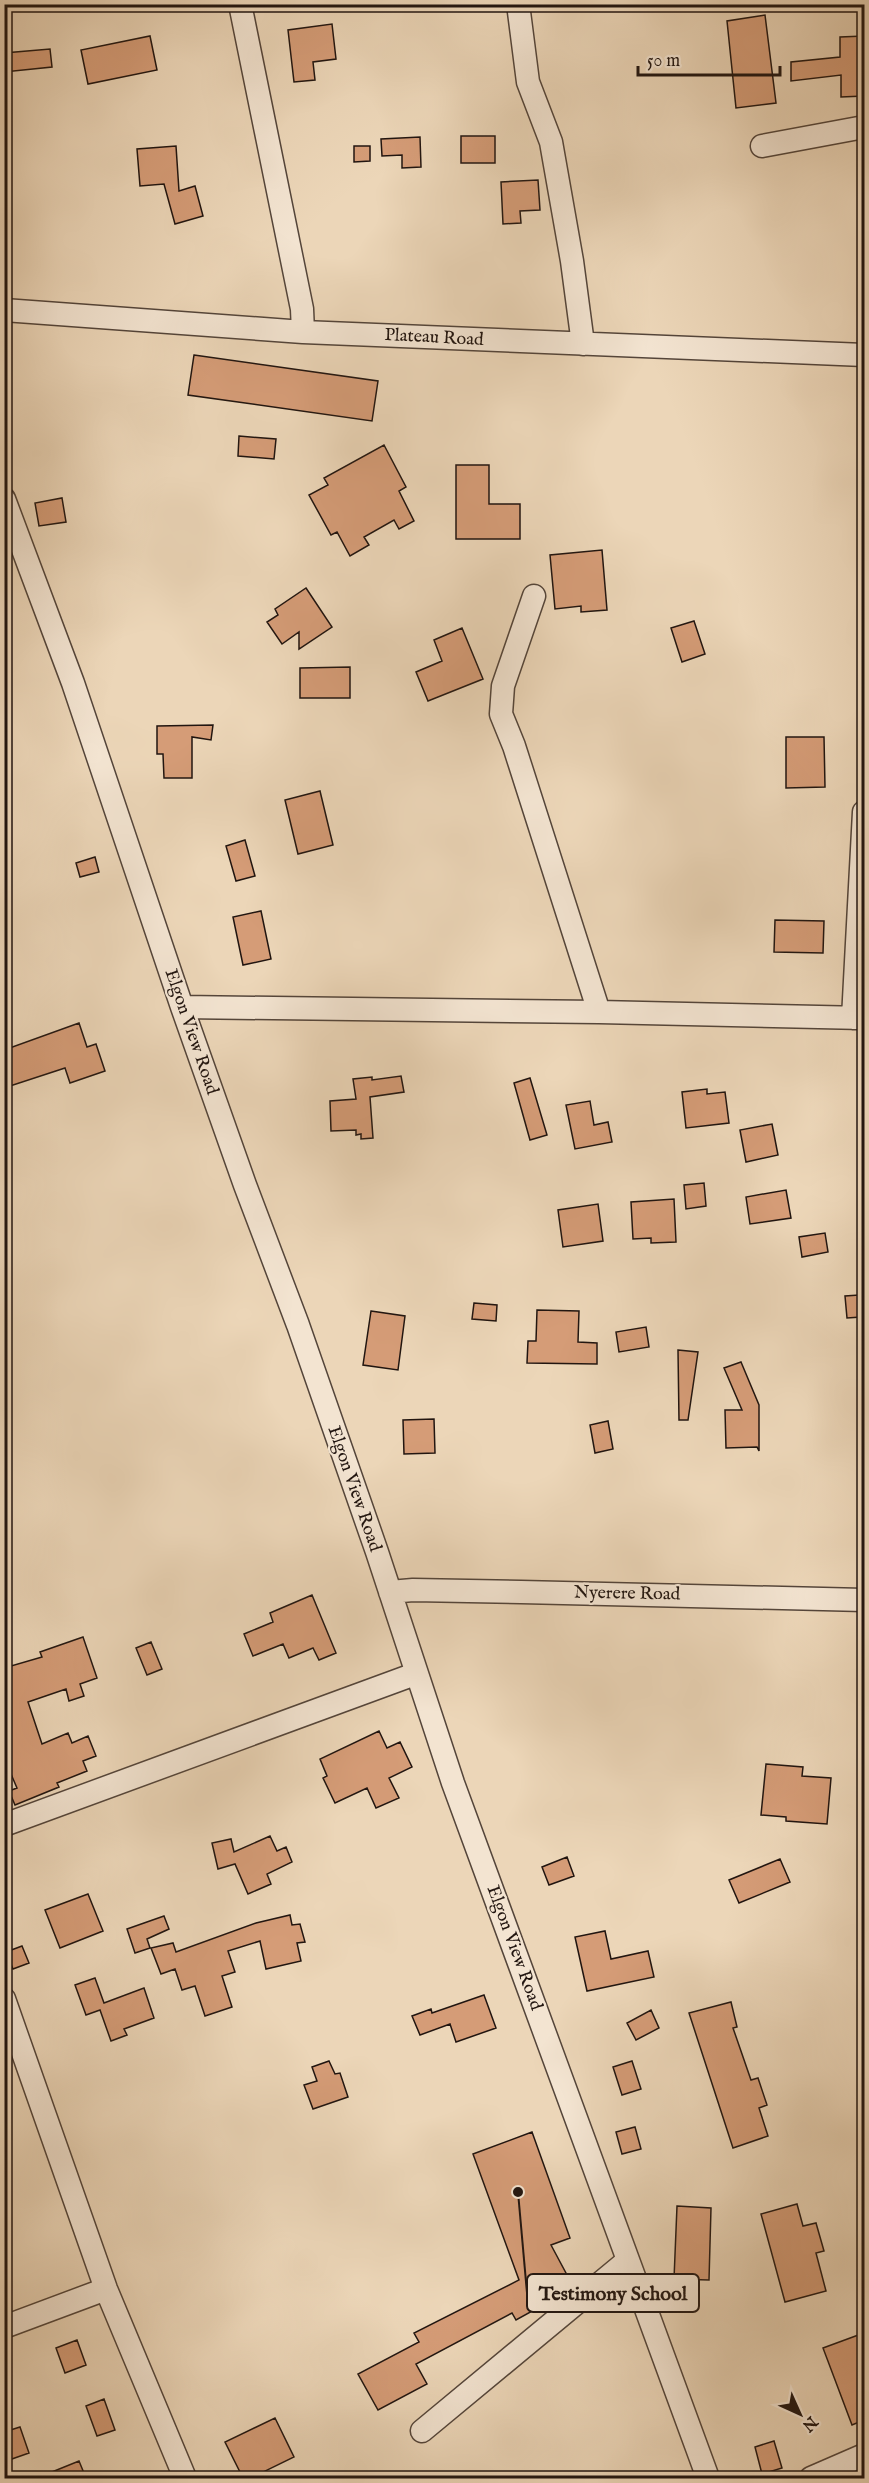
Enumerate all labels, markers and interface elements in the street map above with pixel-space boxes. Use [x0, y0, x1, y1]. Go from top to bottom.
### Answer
scale bar [638, 39, 780, 77]
text: 50 m [647, 50, 680, 73]
street label: Plateau Road [384, 324, 485, 352]
street label: Elgon View Road [159, 966, 223, 1098]
street label: Elgon View Road [322, 1423, 386, 1555]
street label: Nyerere Road [574, 1582, 681, 1606]
street label: Elgon View Road [481, 1882, 547, 2014]
callout: Testimony School [527, 2274, 699, 2312]
text: Testimony School [538, 2282, 688, 2307]
north arrow [770, 2384, 830, 2444]
text: N [797, 2411, 822, 2435]

